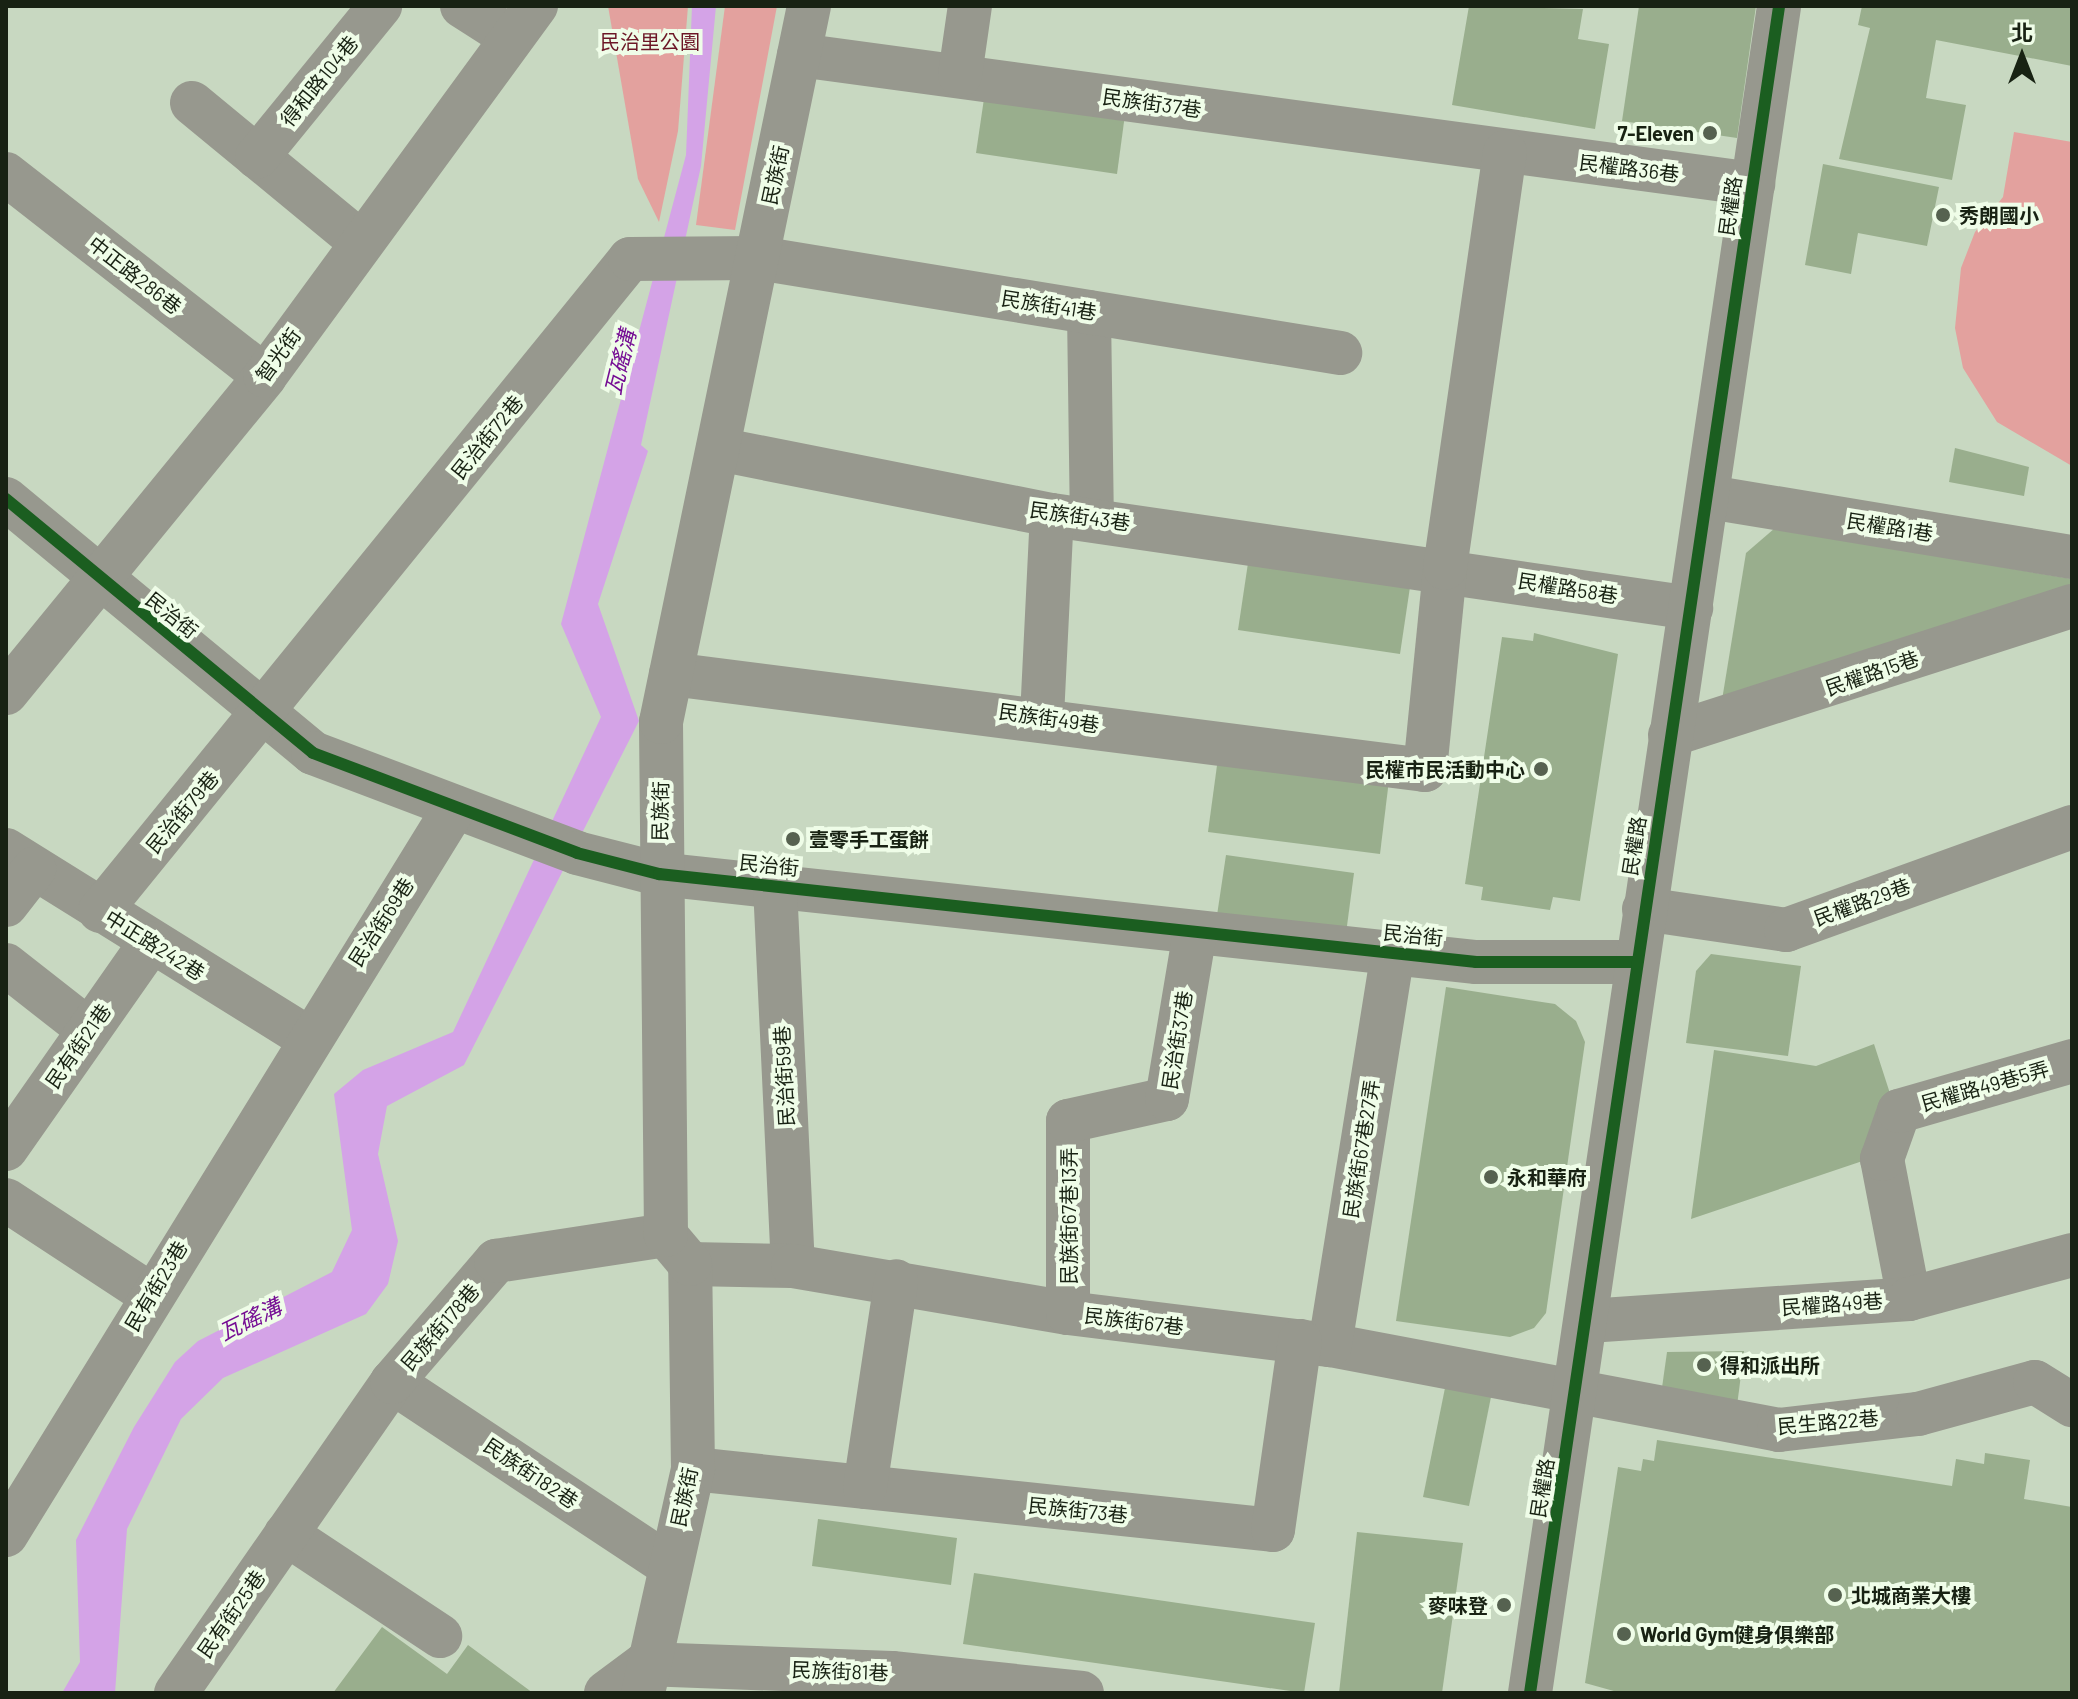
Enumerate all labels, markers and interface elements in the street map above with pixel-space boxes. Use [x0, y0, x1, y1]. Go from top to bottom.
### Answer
north arrow [1982, 16, 2062, 96]
text: 北 [2011, 19, 2033, 45]
park label: 民治里公園 [600, 29, 700, 53]
street label: 得和路104巷 [275, 31, 363, 131]
street label: 民族街37巷 [1101, 84, 1203, 122]
place label: 7-Eleven [1617, 121, 1694, 145]
marker: 7-Eleven [1701, 124, 1719, 142]
street label: 民族街 [757, 143, 793, 207]
street label: 民權路36巷 [1578, 150, 1680, 186]
street label: 民權路 [1714, 175, 1746, 237]
place label: 秀朗國小 [1959, 203, 2039, 227]
marker: 秀朗國小 [1934, 206, 1952, 224]
street label: 中正路286巷 [84, 231, 186, 319]
street label: 民族街41巷 [1000, 286, 1098, 324]
street label: 智光街 [251, 324, 305, 386]
water label: 瓦磘溝 [599, 327, 641, 397]
street label: 民治街72巷 [446, 391, 528, 483]
street label: 民族街43巷 [1028, 497, 1132, 535]
street label: 民權路1巷 [1845, 508, 1935, 546]
street label: 民權路58巷 [1516, 568, 1620, 608]
street label: 民治街 [141, 587, 203, 643]
street label: 民權路15巷 [1822, 646, 1922, 700]
street label: 民族街49巷 [997, 699, 1101, 737]
place label: 民權市民活動中心 [1365, 757, 1525, 781]
marker: 民權市民活動中心 [1532, 760, 1550, 778]
street label: 民治街79巷 [141, 766, 223, 858]
street label: 民族街 [647, 781, 673, 841]
street label: 民權路 [1617, 814, 1651, 878]
place label: 壹零手工蛋餅 [809, 827, 929, 851]
marker: 壹零手工蛋餅 [784, 830, 802, 848]
street label: 民治街 [738, 850, 800, 880]
street label: 民治街69巷 [344, 873, 418, 971]
street label: 民權路29巷 [1810, 873, 1914, 931]
street label: 中正路242巷 [101, 905, 209, 985]
street label: 民治街 [1382, 920, 1444, 950]
street label: 民治街37巷 [1157, 989, 1197, 1091]
street label: 民有街21巷 [40, 999, 116, 1093]
street label: 民治街59巷 [769, 1025, 799, 1127]
street label: 民權路49巷5弄 [1918, 1056, 2052, 1116]
street label: 民族街67巷27弄 [1338, 1078, 1384, 1220]
street label: 民族街67巷13弄 [1056, 1147, 1080, 1285]
place label: 永和華府 [1507, 1165, 1587, 1189]
marker: 永和華府 [1482, 1168, 1500, 1186]
street label: 民有街23巷 [120, 1237, 192, 1335]
street label: 民族街178巷 [396, 1279, 484, 1375]
street label: 民權路49巷 [1781, 1288, 1883, 1320]
water label: 瓦磘溝 [215, 1293, 285, 1345]
street label: 民族街67巷 [1083, 1303, 1185, 1339]
place label: 得和派出所 [1720, 1353, 1820, 1377]
marker: 得和派出所 [1695, 1356, 1713, 1374]
street label: 民生路22巷 [1776, 1406, 1880, 1438]
street label: 民族街182巷 [479, 1433, 583, 1513]
street label: 民權路 [1525, 1456, 1559, 1520]
street label: 民族街 [666, 1465, 702, 1529]
street label: 民族街73巷 [1027, 1493, 1129, 1527]
street label: 民有街25巷 [192, 1566, 270, 1662]
place label: 北城商業大樓 [1851, 1583, 1971, 1607]
marker: 北城商業大樓 [1826, 1586, 1844, 1604]
place label: 麥味登 [1428, 1593, 1488, 1617]
marker: 麥味登 [1495, 1596, 1513, 1614]
place label: World Gym健身俱樂部 [1640, 1622, 1834, 1646]
marker: World Gym健身俱樂部 [1615, 1625, 1633, 1643]
street label: 民族街81巷 [791, 1657, 889, 1685]

